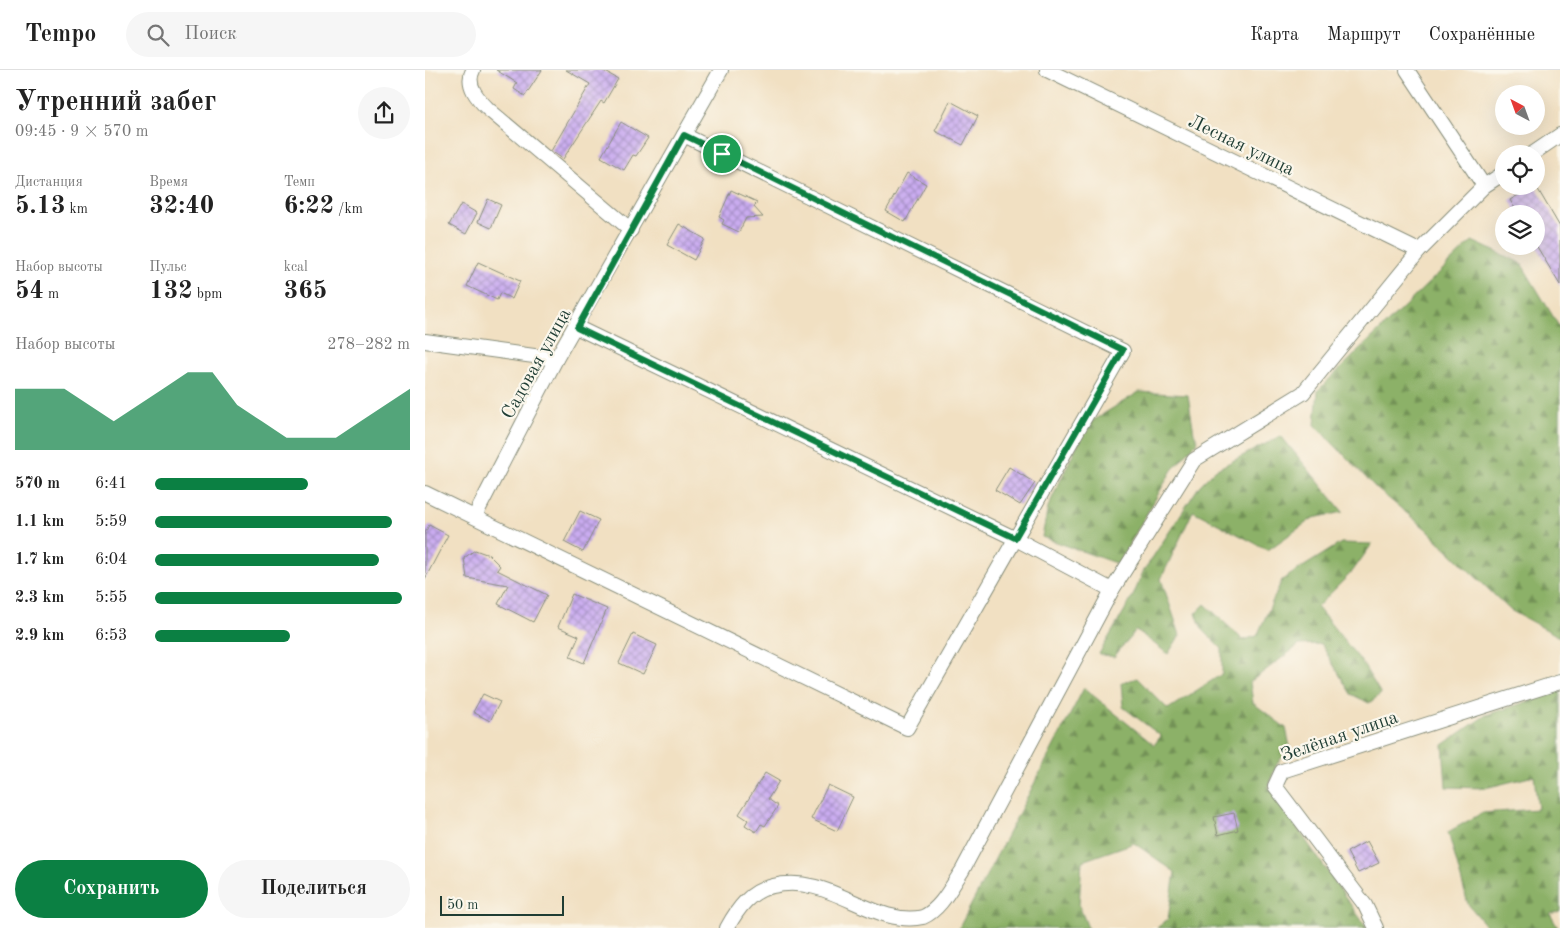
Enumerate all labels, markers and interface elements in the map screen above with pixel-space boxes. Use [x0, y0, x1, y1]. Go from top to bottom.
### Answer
search box [126, 12, 476, 57]
icon: search [144, 21, 172, 49]
text: Tempo [25, 23, 96, 47]
text: Поиск [184, 25, 237, 44]
text: Карта [1250, 26, 1299, 44]
text: Маршрут [1327, 26, 1401, 44]
text: Сохранённые [1429, 26, 1535, 44]
north arrow [1495, 85, 1545, 135]
map controls [1495, 85, 1545, 255]
button: share [358, 87, 410, 139]
text: Утренний забег [15, 89, 216, 117]
street label: Лесная улица [1185, 112, 1297, 180]
text: 09:45 · 9 × 570 m [15, 124, 148, 140]
pin [701, 133, 743, 175]
icon: arrive [708, 140, 736, 168]
button: locate [1495, 145, 1545, 195]
text: Дистанция [15, 175, 83, 189]
text: Время [149, 175, 188, 189]
text: Темп [284, 175, 315, 189]
text: 5.13 [15, 194, 66, 219]
text: 32:40 [149, 194, 214, 219]
text: 6:22 [284, 194, 334, 219]
text: km [66, 202, 88, 216]
text: /km [334, 202, 363, 216]
button: layers [1495, 205, 1545, 255]
text: Набор высоты [15, 260, 103, 274]
text: Пульс [149, 260, 187, 274]
text: kcal [284, 260, 308, 274]
text: 54 [15, 279, 44, 304]
text: 132 [149, 279, 193, 304]
text: 365 [284, 279, 327, 304]
text: m [44, 287, 59, 301]
text: bpm [193, 287, 222, 301]
street label: Садовая улица [499, 305, 576, 423]
text: Набор высоты [15, 337, 115, 353]
text: 278–282 m [327, 337, 410, 353]
text: 570 m [15, 476, 60, 492]
text: 6:41 [95, 476, 127, 492]
text: 1.1 km [15, 514, 64, 530]
text: 5:59 [95, 514, 127, 530]
text: 1.7 km [15, 552, 64, 568]
text: 6:04 [95, 552, 127, 568]
text: 2.3 km [15, 590, 64, 606]
text: 5:55 [95, 590, 127, 606]
text: 2.9 km [15, 628, 64, 644]
text: 6:53 [95, 628, 127, 644]
street label: Зелёная улица [1279, 708, 1401, 766]
button: Сохранить [15, 860, 208, 918]
button: Поделиться [218, 860, 410, 918]
scale bar [440, 893, 564, 916]
text: 50 m [447, 898, 478, 912]

